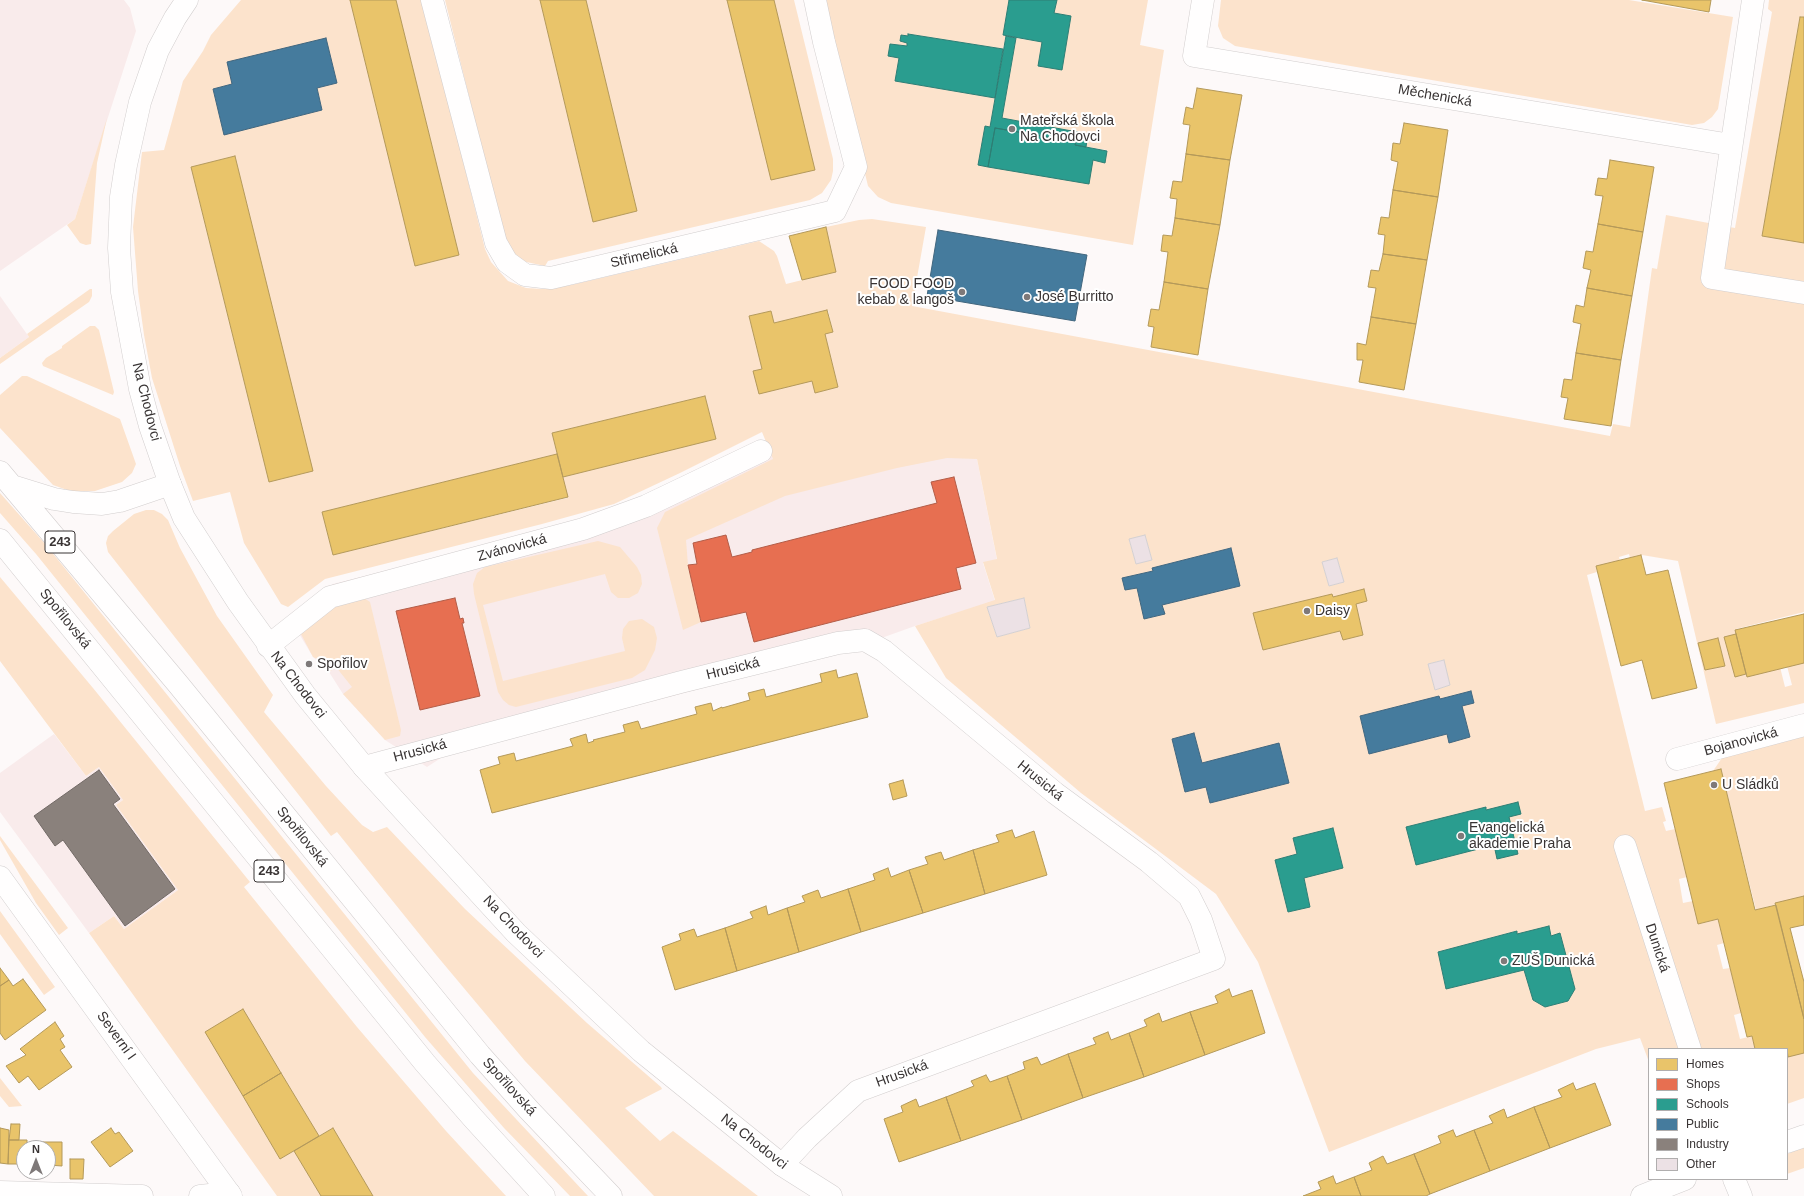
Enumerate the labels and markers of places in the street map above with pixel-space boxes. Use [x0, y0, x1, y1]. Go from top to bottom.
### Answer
place label: Mateřská škola Na Chodovci [1020, 113, 1114, 146]
marker: Mateřská škola Na Chodovci [1007, 124, 1017, 134]
place label: FOOD FOOD kebab & langoš [857, 276, 954, 308]
marker: FOOD FOOD kebab & langoš [957, 287, 967, 297]
place label: José Burritto [1035, 289, 1114, 305]
marker: José Burritto [1022, 292, 1032, 302]
place label: Daisy [1315, 603, 1350, 619]
marker: Daisy [1302, 606, 1312, 616]
place label: Spořilov [317, 656, 368, 672]
marker: Spořilov [304, 659, 314, 669]
place label: U Sládků [1722, 777, 1779, 793]
marker: U Sládků [1709, 780, 1719, 790]
place label: Evangelická akademie Praha [1469, 820, 1571, 852]
marker: Evangelická akademie Praha [1456, 831, 1466, 841]
place label: ZUŠ Dunická [1512, 953, 1594, 969]
marker: ZUŠ Dunická [1499, 956, 1509, 966]

